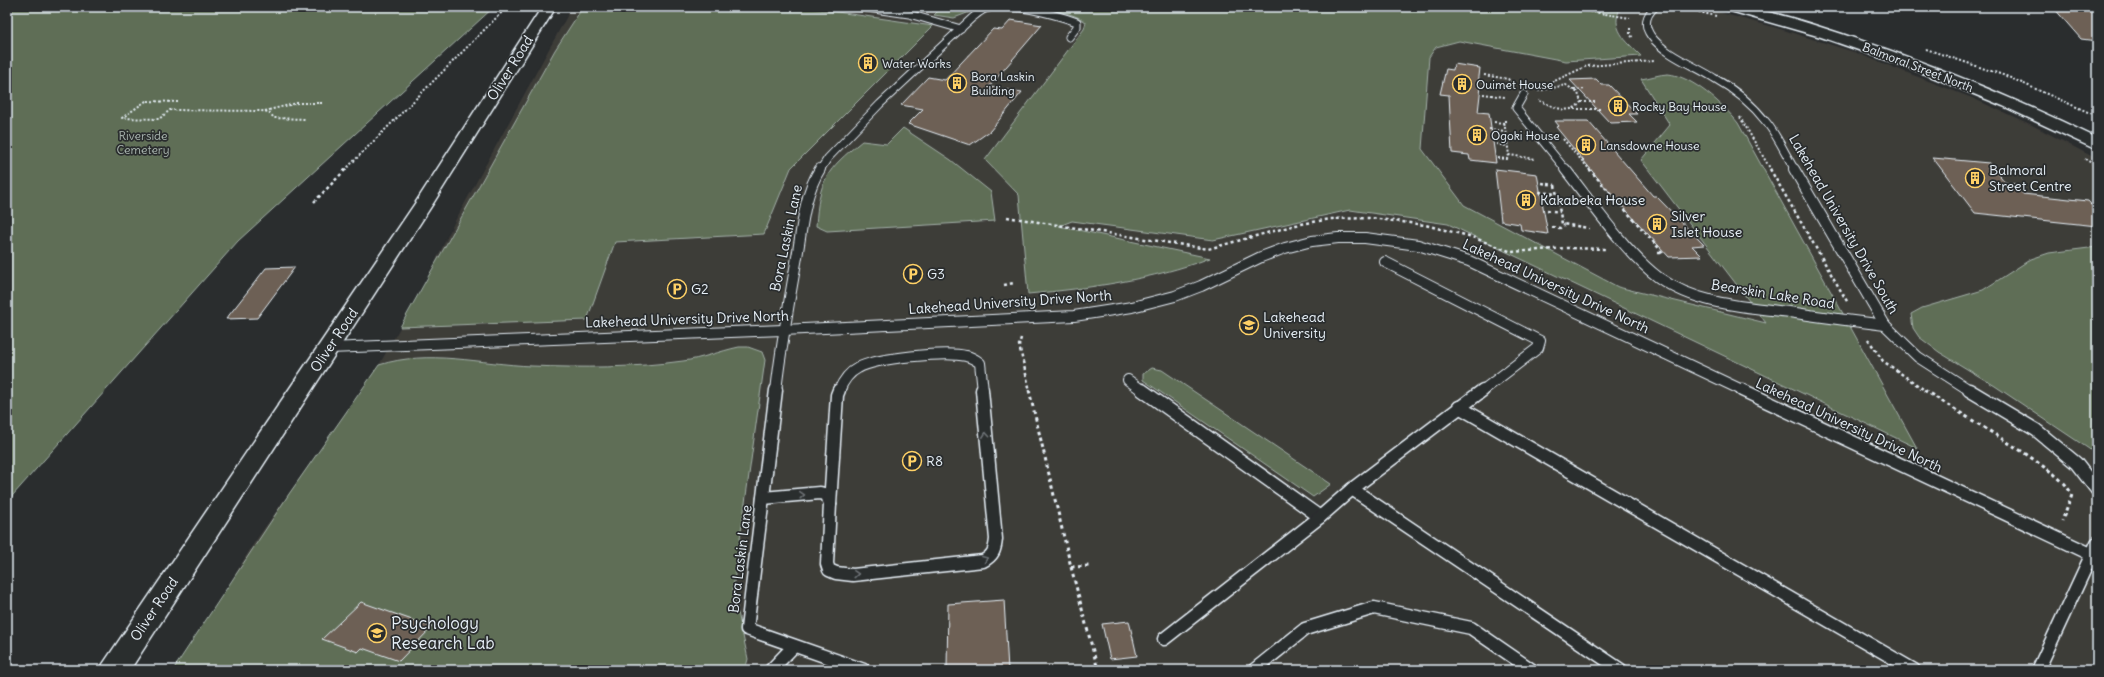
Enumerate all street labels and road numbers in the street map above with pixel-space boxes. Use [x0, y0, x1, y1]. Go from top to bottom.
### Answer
street label: Oliver Road [483, 32, 537, 104]
street label: Balmoral Street North [1860, 39, 1976, 95]
street label: Lakehead University Drive South [1785, 131, 1903, 317]
street label: Bora Laskin Lane [766, 183, 806, 293]
street label: Lakehead University Drive North [1460, 235, 1652, 337]
street label: Bearskin Lake Road [1710, 275, 1836, 313]
street label: Lakehead University Drive North [908, 286, 1112, 318]
street label: Oliver Road [306, 305, 362, 375]
street label: Lakehead University Drive North [585, 306, 789, 332]
street label: Lakehead University Drive North [1753, 374, 1945, 476]
street label: Bora Laskin Lane [724, 504, 756, 614]
street label: Oliver Road [126, 574, 182, 644]

